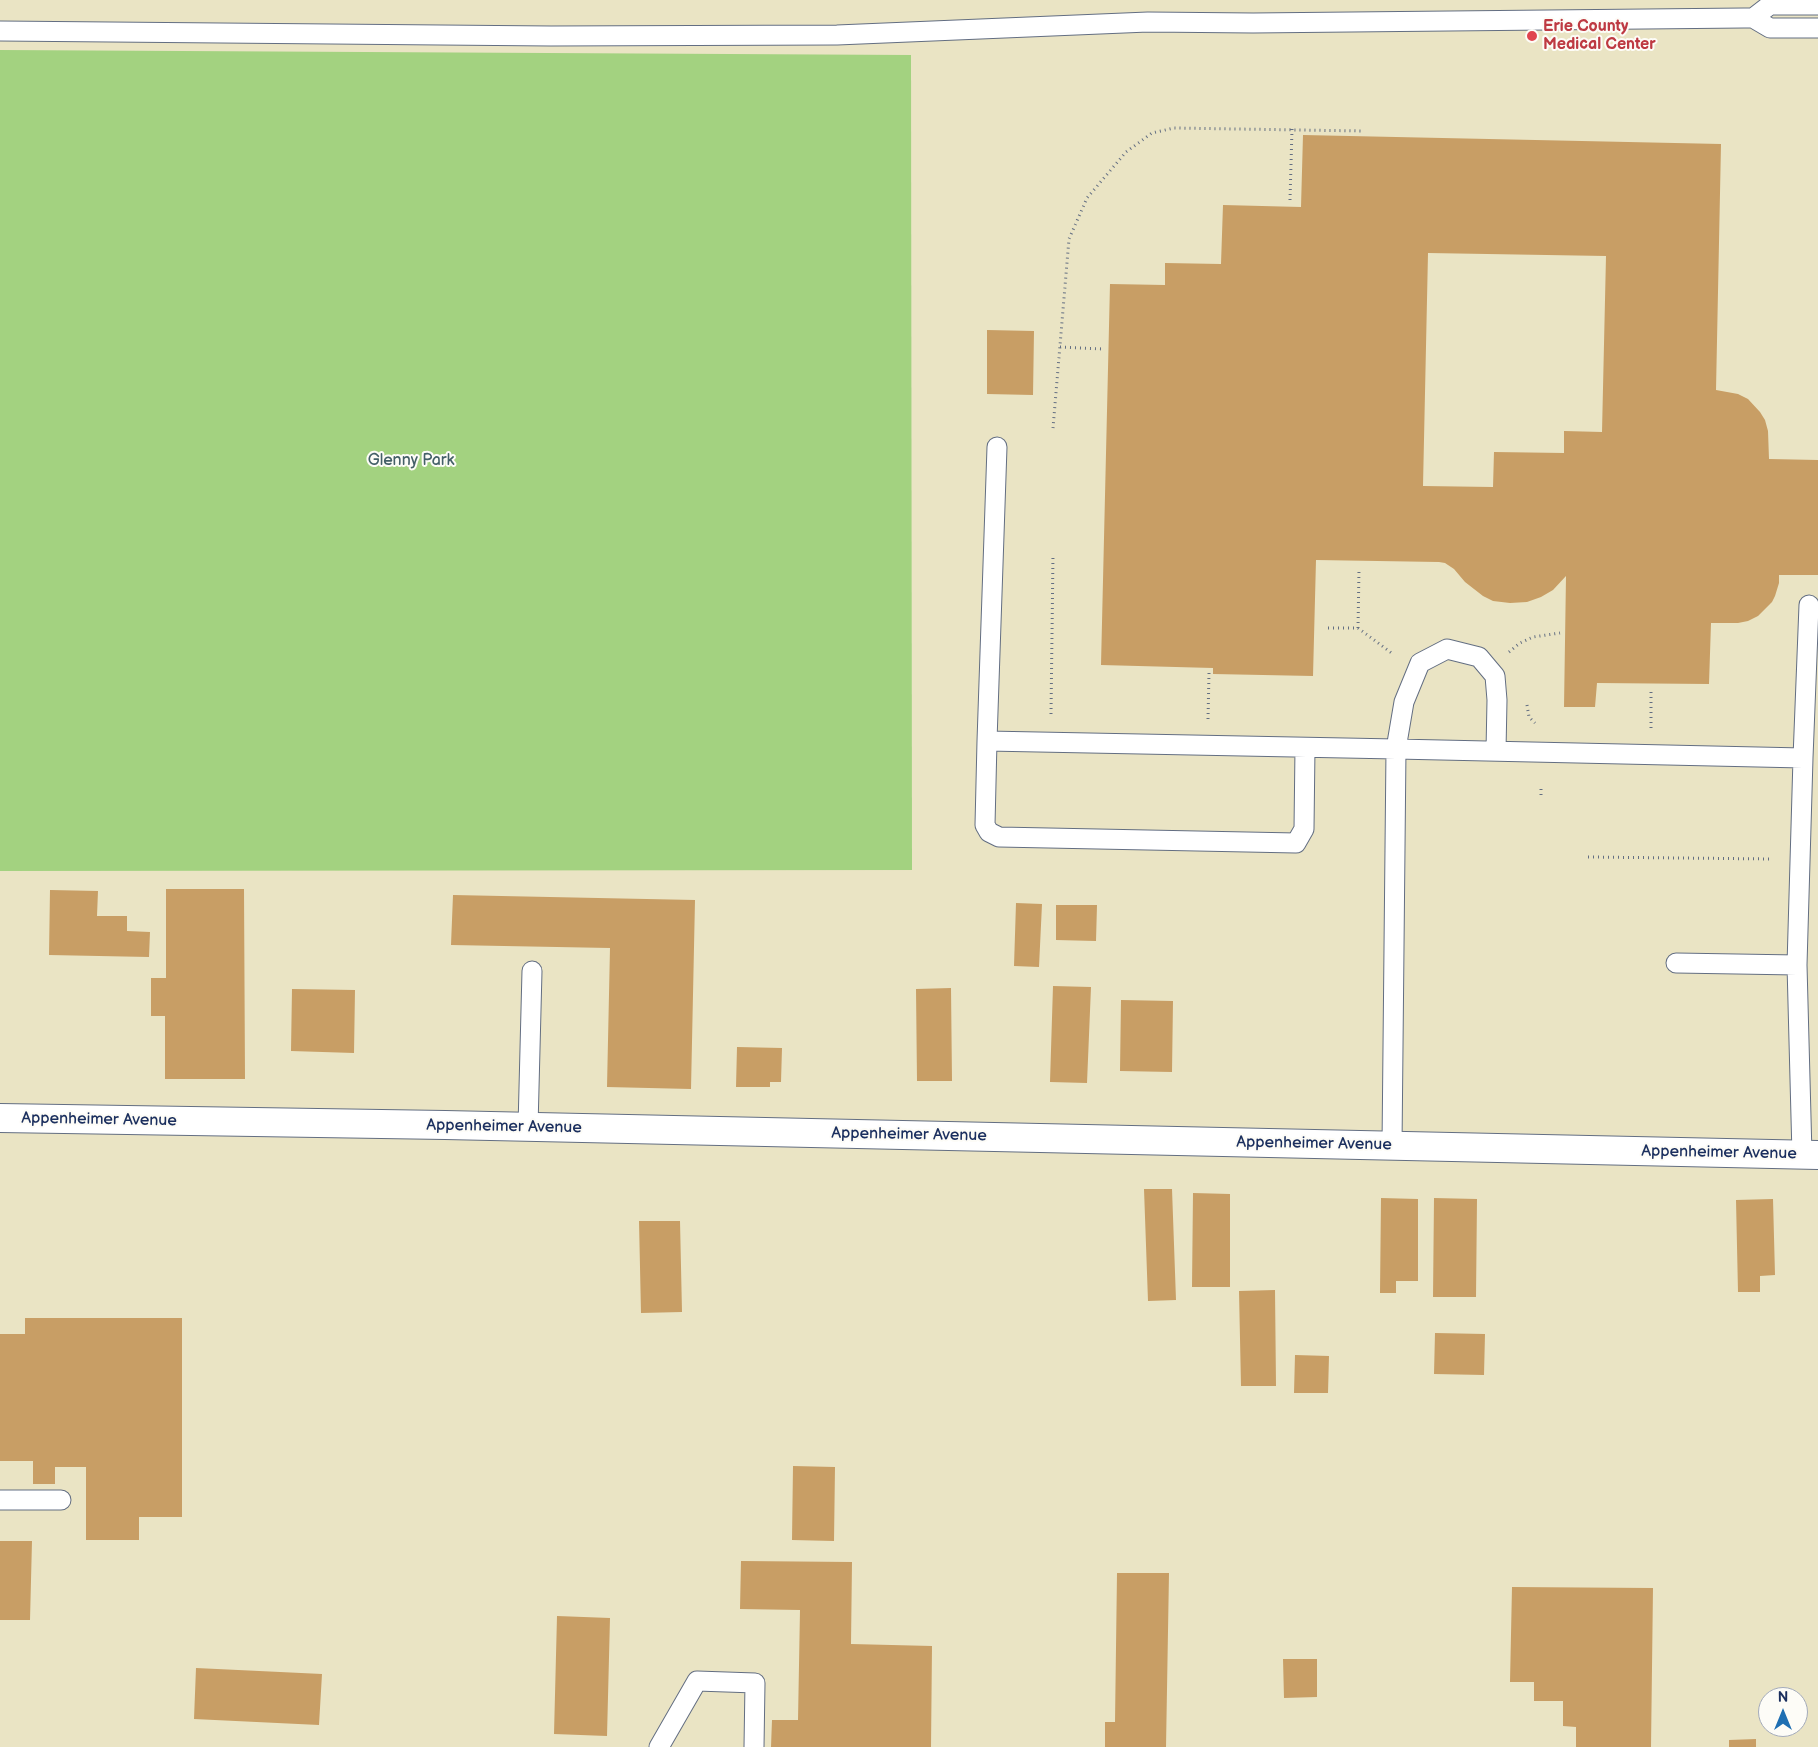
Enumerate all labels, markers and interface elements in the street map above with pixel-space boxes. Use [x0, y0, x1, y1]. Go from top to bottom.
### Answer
place label: Erie County Medical Center [1543, 17, 1656, 55]
marker: Erie County Medical Center [1525, 29, 1539, 43]
park label: Glenny Park [368, 451, 454, 471]
street label: Appenheimer Avenue [21, 1109, 177, 1131]
street label: Appenheimer Avenue [426, 1116, 582, 1138]
street label: Appenheimer Avenue [831, 1124, 987, 1146]
street label: Appenheimer Avenue [1236, 1133, 1392, 1155]
street label: Appenheimer Avenue [1641, 1142, 1797, 1164]
north arrow [1758, 1687, 1808, 1737]
text: N [1778, 1689, 1788, 1706]

